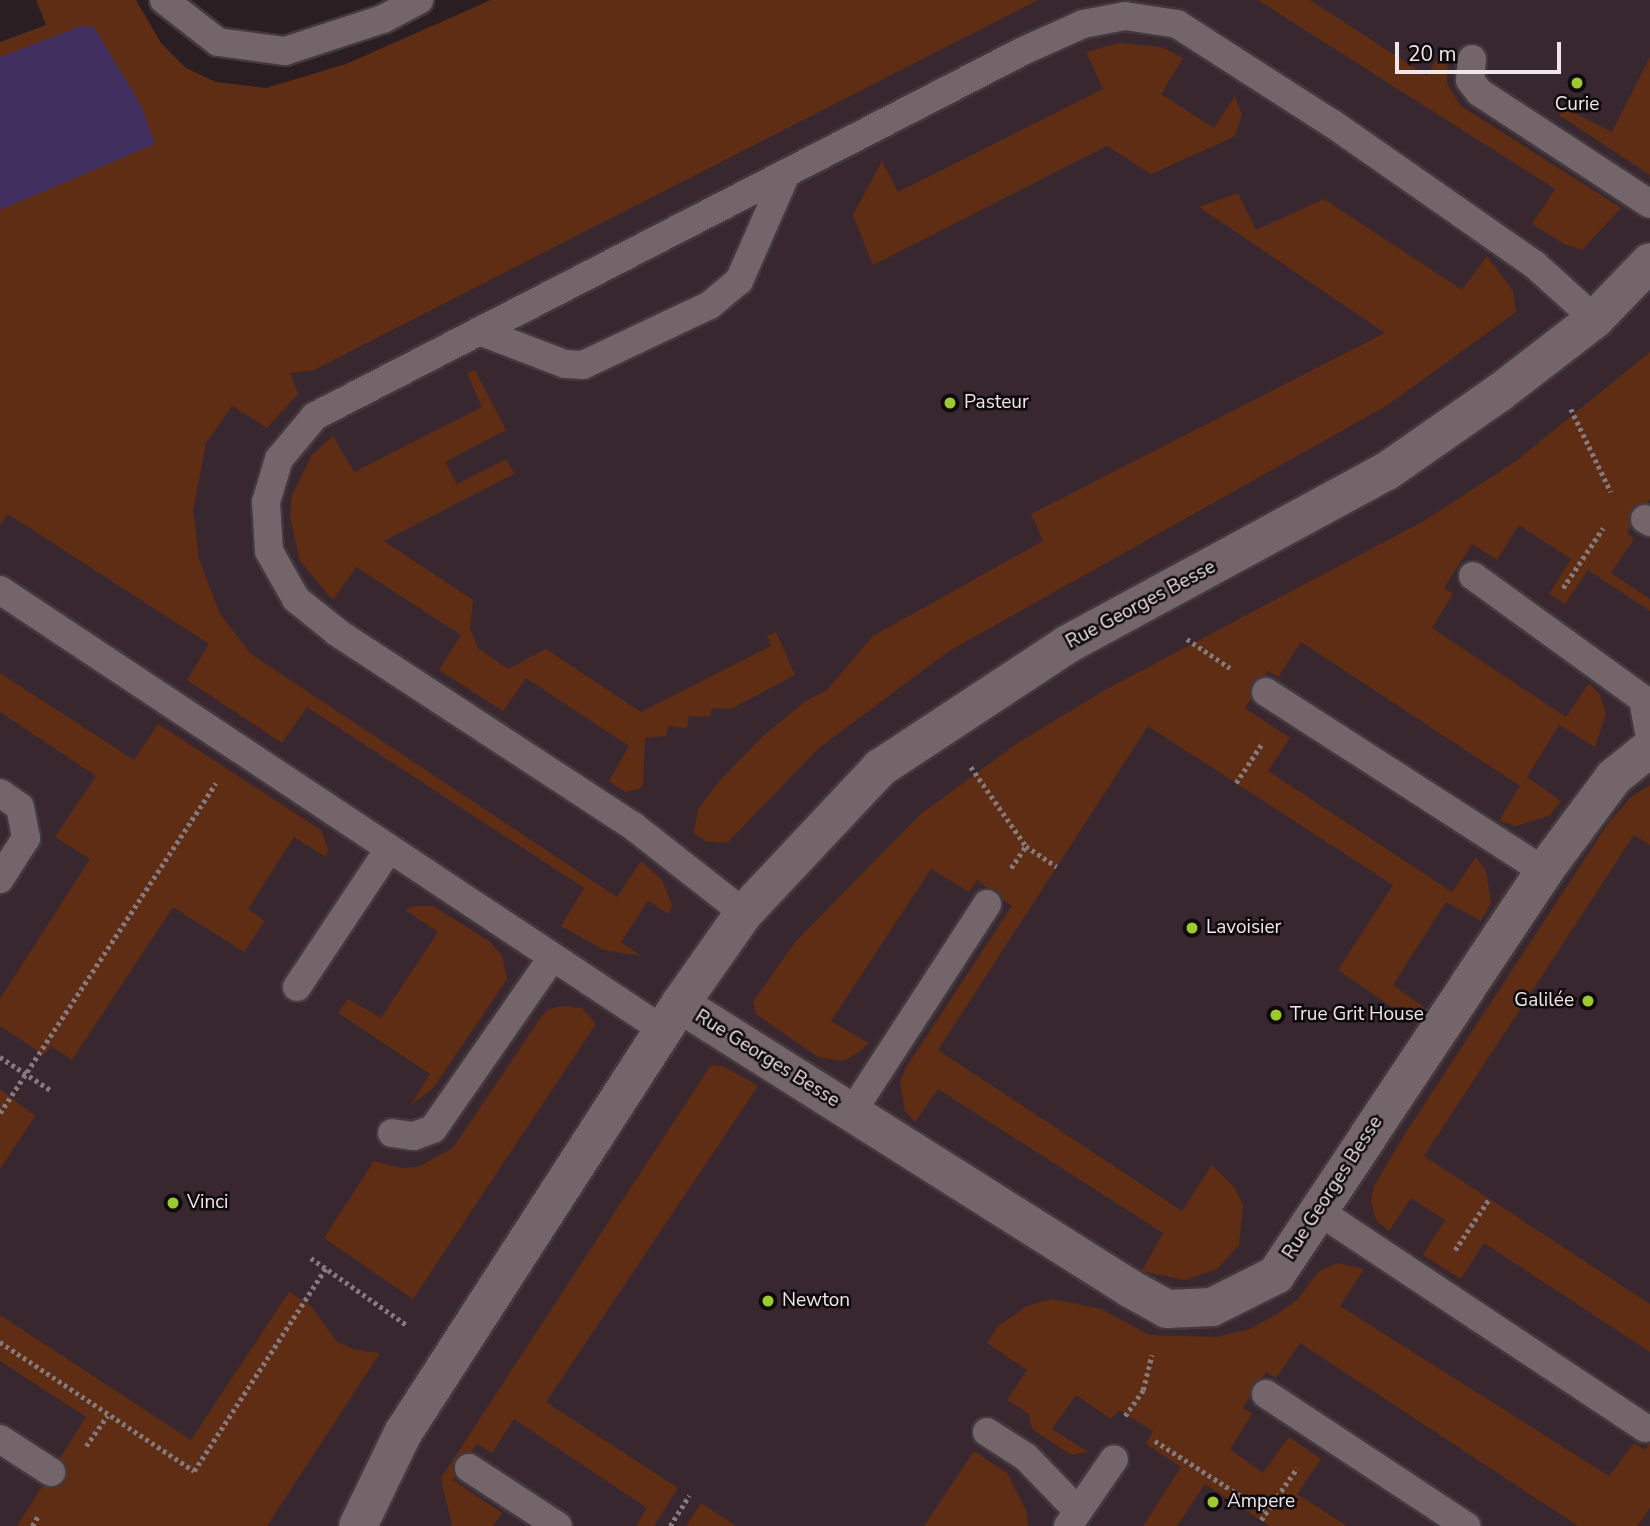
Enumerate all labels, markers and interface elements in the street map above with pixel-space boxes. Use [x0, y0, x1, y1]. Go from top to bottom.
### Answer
scale bar [1398, 28, 1564, 72]
text: 20 m [1408, 40, 1457, 68]
marker: Curie [1569, 75, 1585, 91]
place label: Curie [1555, 94, 1599, 116]
place label: Pasteur [964, 392, 1029, 414]
marker: Pasteur [942, 395, 958, 411]
street label: Rue Georges Besse [1062, 556, 1220, 654]
place label: Lavoisier [1206, 917, 1281, 939]
marker: Lavoisier [1184, 920, 1200, 936]
place label: Galilée [1514, 990, 1574, 1012]
marker: Galilée [1580, 993, 1596, 1009]
place label: True Grit House [1290, 1004, 1424, 1026]
street label: Rue Georges Besse [691, 1005, 843, 1113]
marker: True Grit House [1268, 1007, 1284, 1023]
street label: Rue Georges Besse [1278, 1112, 1388, 1264]
place label: Vinci [187, 1192, 228, 1214]
marker: Vinci [165, 1195, 181, 1211]
place label: Newton [782, 1290, 850, 1312]
marker: Newton [760, 1293, 776, 1309]
place label: Ampere [1227, 1491, 1295, 1513]
marker: Ampere [1205, 1494, 1221, 1510]

